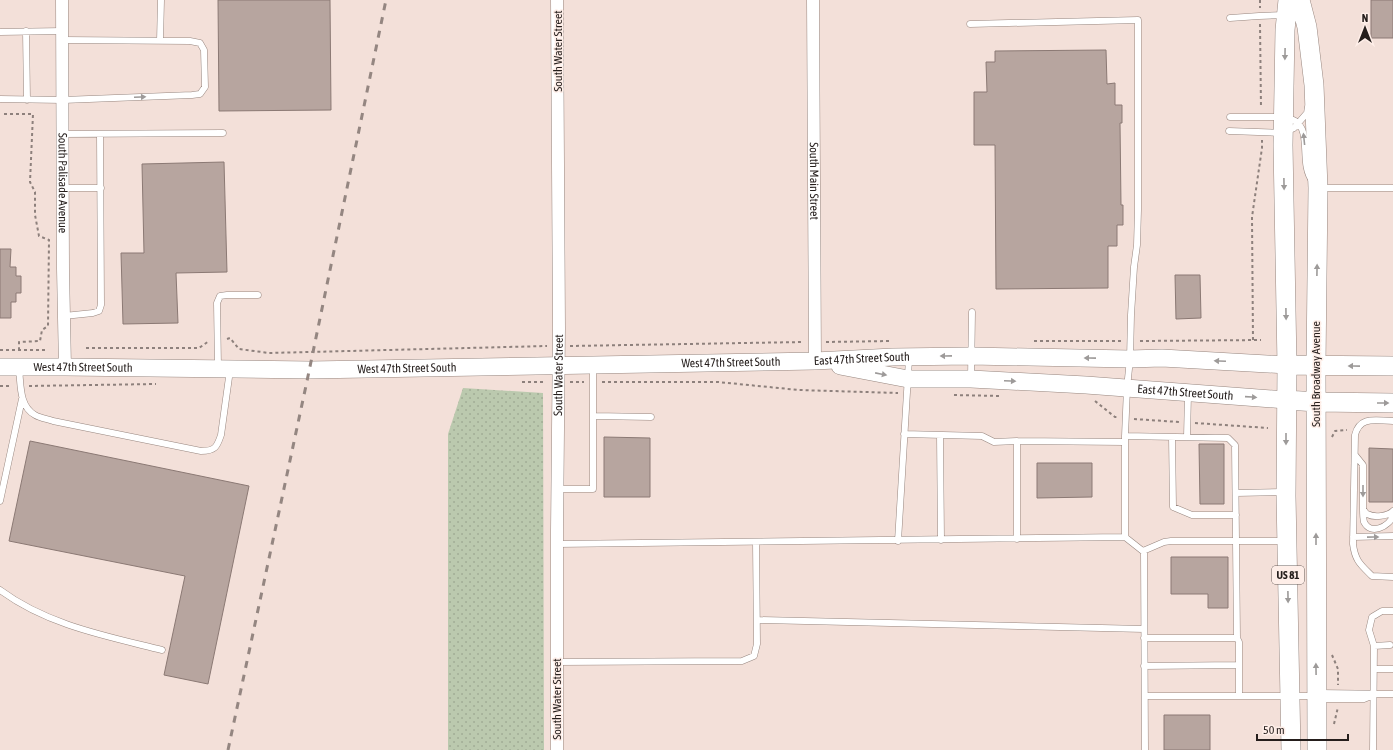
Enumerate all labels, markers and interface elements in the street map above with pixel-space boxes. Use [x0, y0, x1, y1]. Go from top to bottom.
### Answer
north arrow [1345, 8, 1385, 48]
street label: South Water Street [551, 10, 565, 92]
text: N [1362, 12, 1368, 24]
one-way arrow [1282, 48, 1288, 61]
one-way arrow [134, 94, 147, 100]
street label: South Palisade Avenue [55, 133, 70, 233]
one-way arrow [1301, 133, 1307, 145]
street label: South Main Street [807, 142, 821, 220]
one-way arrow [1281, 178, 1287, 191]
one-way arrow [1314, 263, 1320, 276]
one-way arrow [1283, 308, 1289, 321]
street label: South Broadway Avenue [1309, 321, 1323, 427]
street label: South Water Street [551, 334, 566, 416]
street label: East 47th Street South [813, 350, 910, 368]
one-way arrow [939, 353, 952, 359]
street label: West 47th Street South [681, 355, 781, 370]
one-way arrow [1083, 355, 1096, 361]
one-way arrow [1213, 358, 1226, 364]
street label: West 47th Street South [33, 360, 133, 375]
street label: West 47th Street South [357, 360, 457, 376]
one-way arrow [1347, 363, 1360, 369]
one-way arrow [874, 371, 887, 377]
one-way arrow [1004, 378, 1017, 384]
street label: East 47th Street South [1137, 382, 1234, 403]
one-way arrow [1245, 394, 1257, 401]
one-way arrow [1377, 400, 1390, 406]
one-way arrow [1283, 433, 1289, 446]
one-way arrow [1360, 485, 1366, 498]
one-way arrow [1313, 532, 1319, 545]
one-way arrow [1367, 534, 1380, 540]
road number: US 81 [1272, 566, 1304, 584]
one-way arrow [1285, 591, 1291, 604]
street label: South Water Street [550, 658, 564, 740]
one-way arrow [1313, 662, 1319, 675]
scale bar [1257, 716, 1348, 742]
text: 50 m [1263, 723, 1285, 737]

